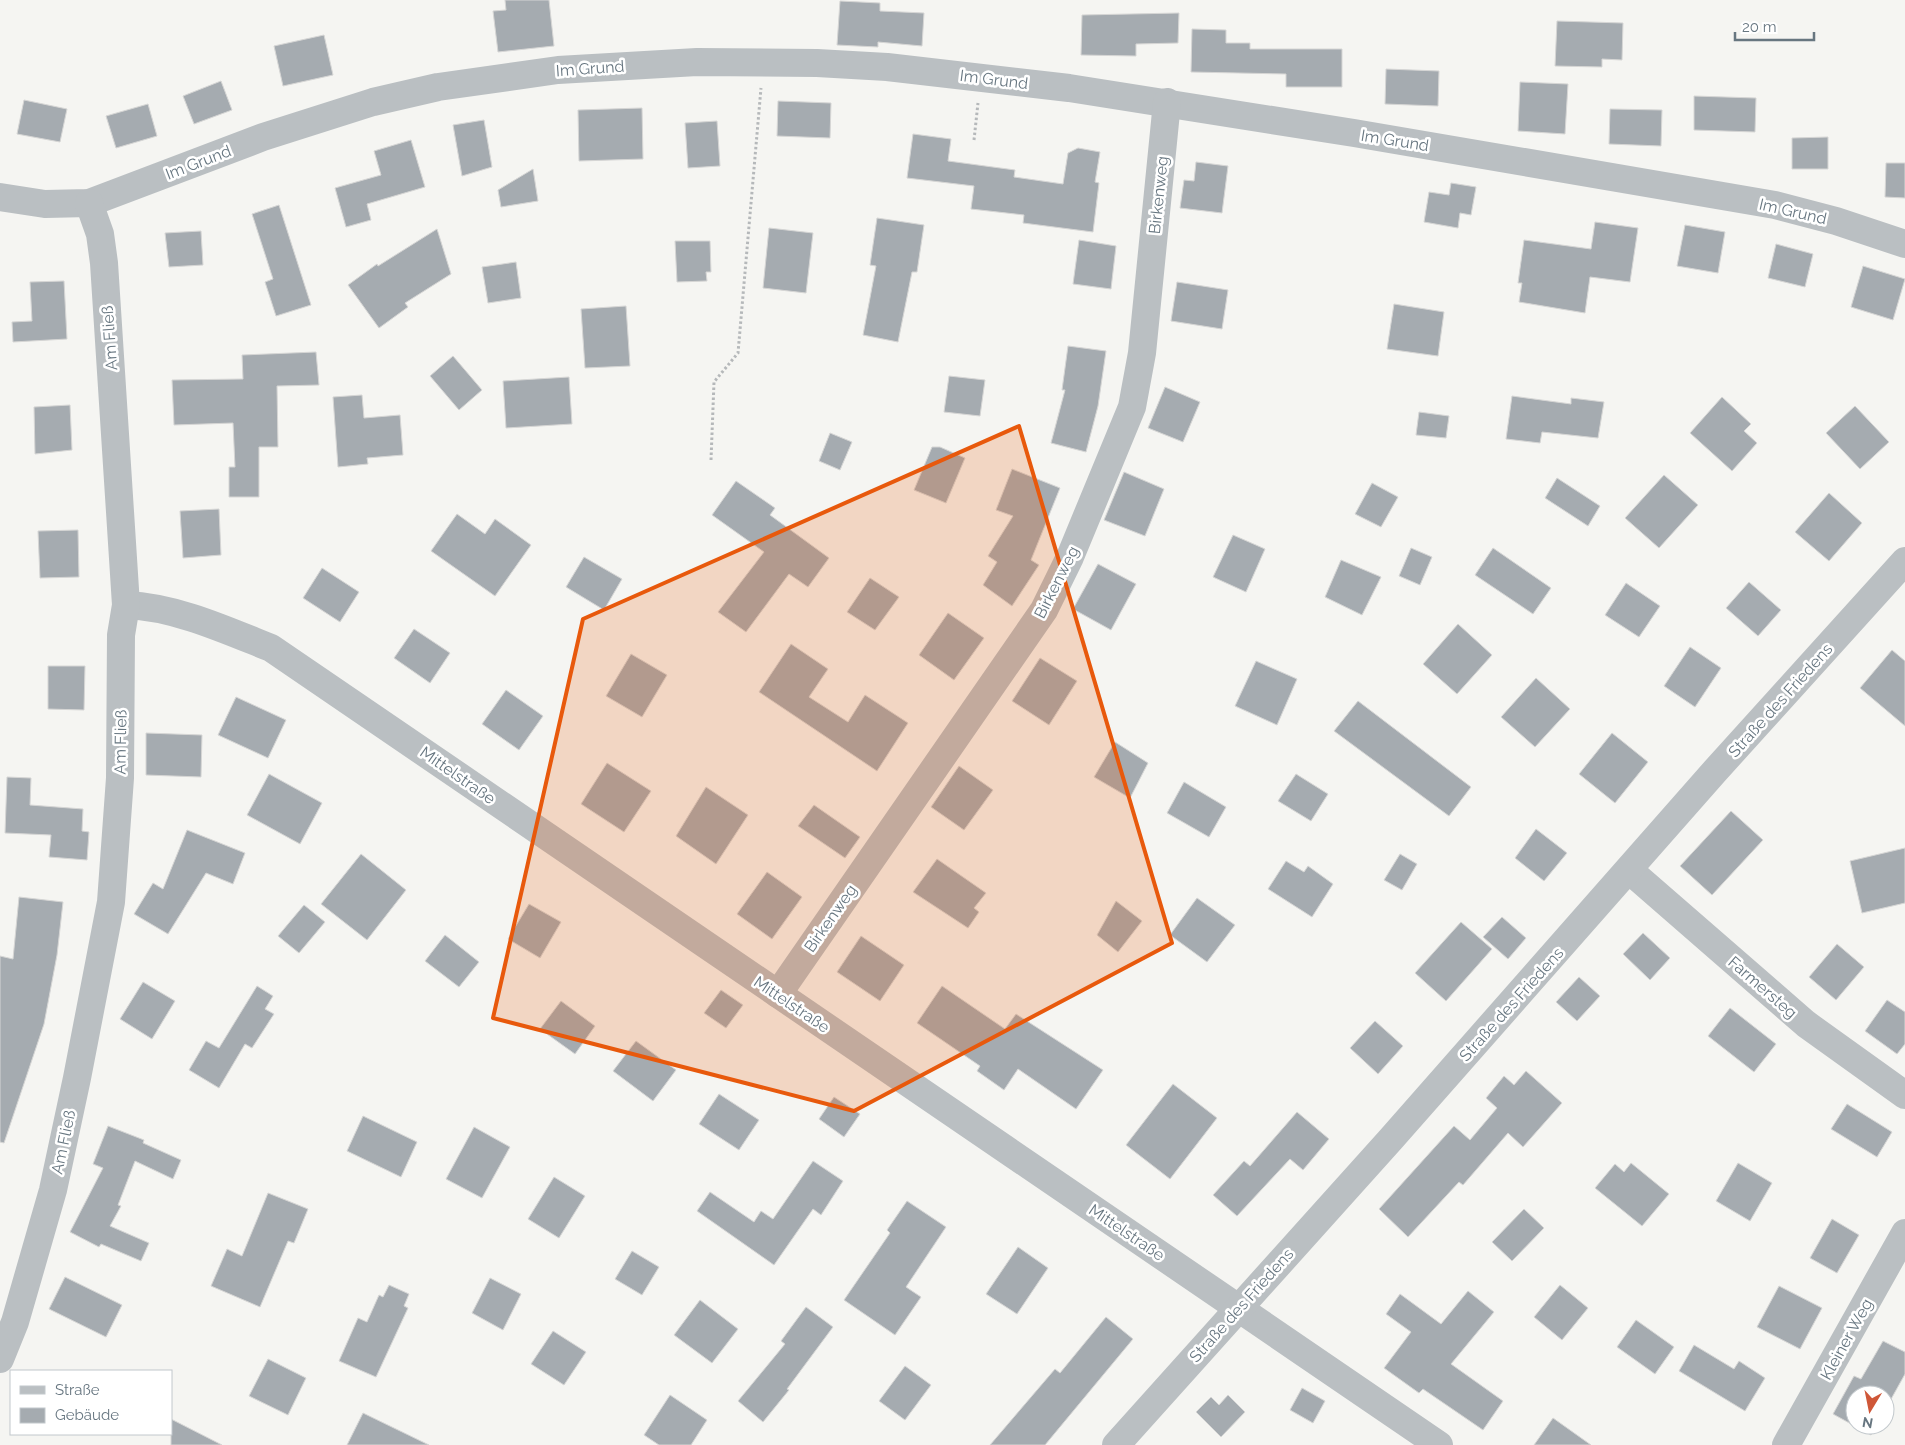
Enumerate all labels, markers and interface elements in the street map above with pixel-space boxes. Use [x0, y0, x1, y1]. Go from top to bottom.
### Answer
scale bar [1735, 10, 1814, 42]
text: 20 m [1742, 18, 1777, 36]
street label: Im Grund [555, 57, 625, 80]
street label: Im Grund [959, 66, 1029, 93]
street label: Im Grund [1360, 126, 1430, 155]
street label: Im Grund [163, 141, 234, 184]
street label: Birkenweg [1145, 155, 1172, 235]
street label: Im Grund [1757, 195, 1828, 228]
street label: Am Fließ [98, 305, 121, 371]
street label: Birkenweg [1030, 543, 1083, 621]
street label: Straße des Friedens [1724, 639, 1837, 761]
street label: Am Fließ [110, 709, 131, 775]
street label: Mittelstraße [416, 743, 499, 808]
street label: Birkenweg [800, 881, 861, 956]
street label: Straße des Friedens [1455, 943, 1568, 1065]
street label: Farmersteg [1724, 952, 1801, 1022]
street label: Mittelstraße [750, 972, 833, 1037]
street label: Am Fließ [47, 1108, 80, 1176]
street label: Mittelstraße [1085, 1200, 1168, 1265]
street label: Straße des Friedens [1185, 1244, 1298, 1366]
street label: Kleiner Weg [1816, 1295, 1877, 1383]
legend [10, 1370, 172, 1435]
text: Straße [55, 1381, 100, 1399]
north arrow [1845, 1385, 1895, 1435]
text: Gebäude [55, 1406, 119, 1424]
text: N [1861, 1414, 1874, 1432]

